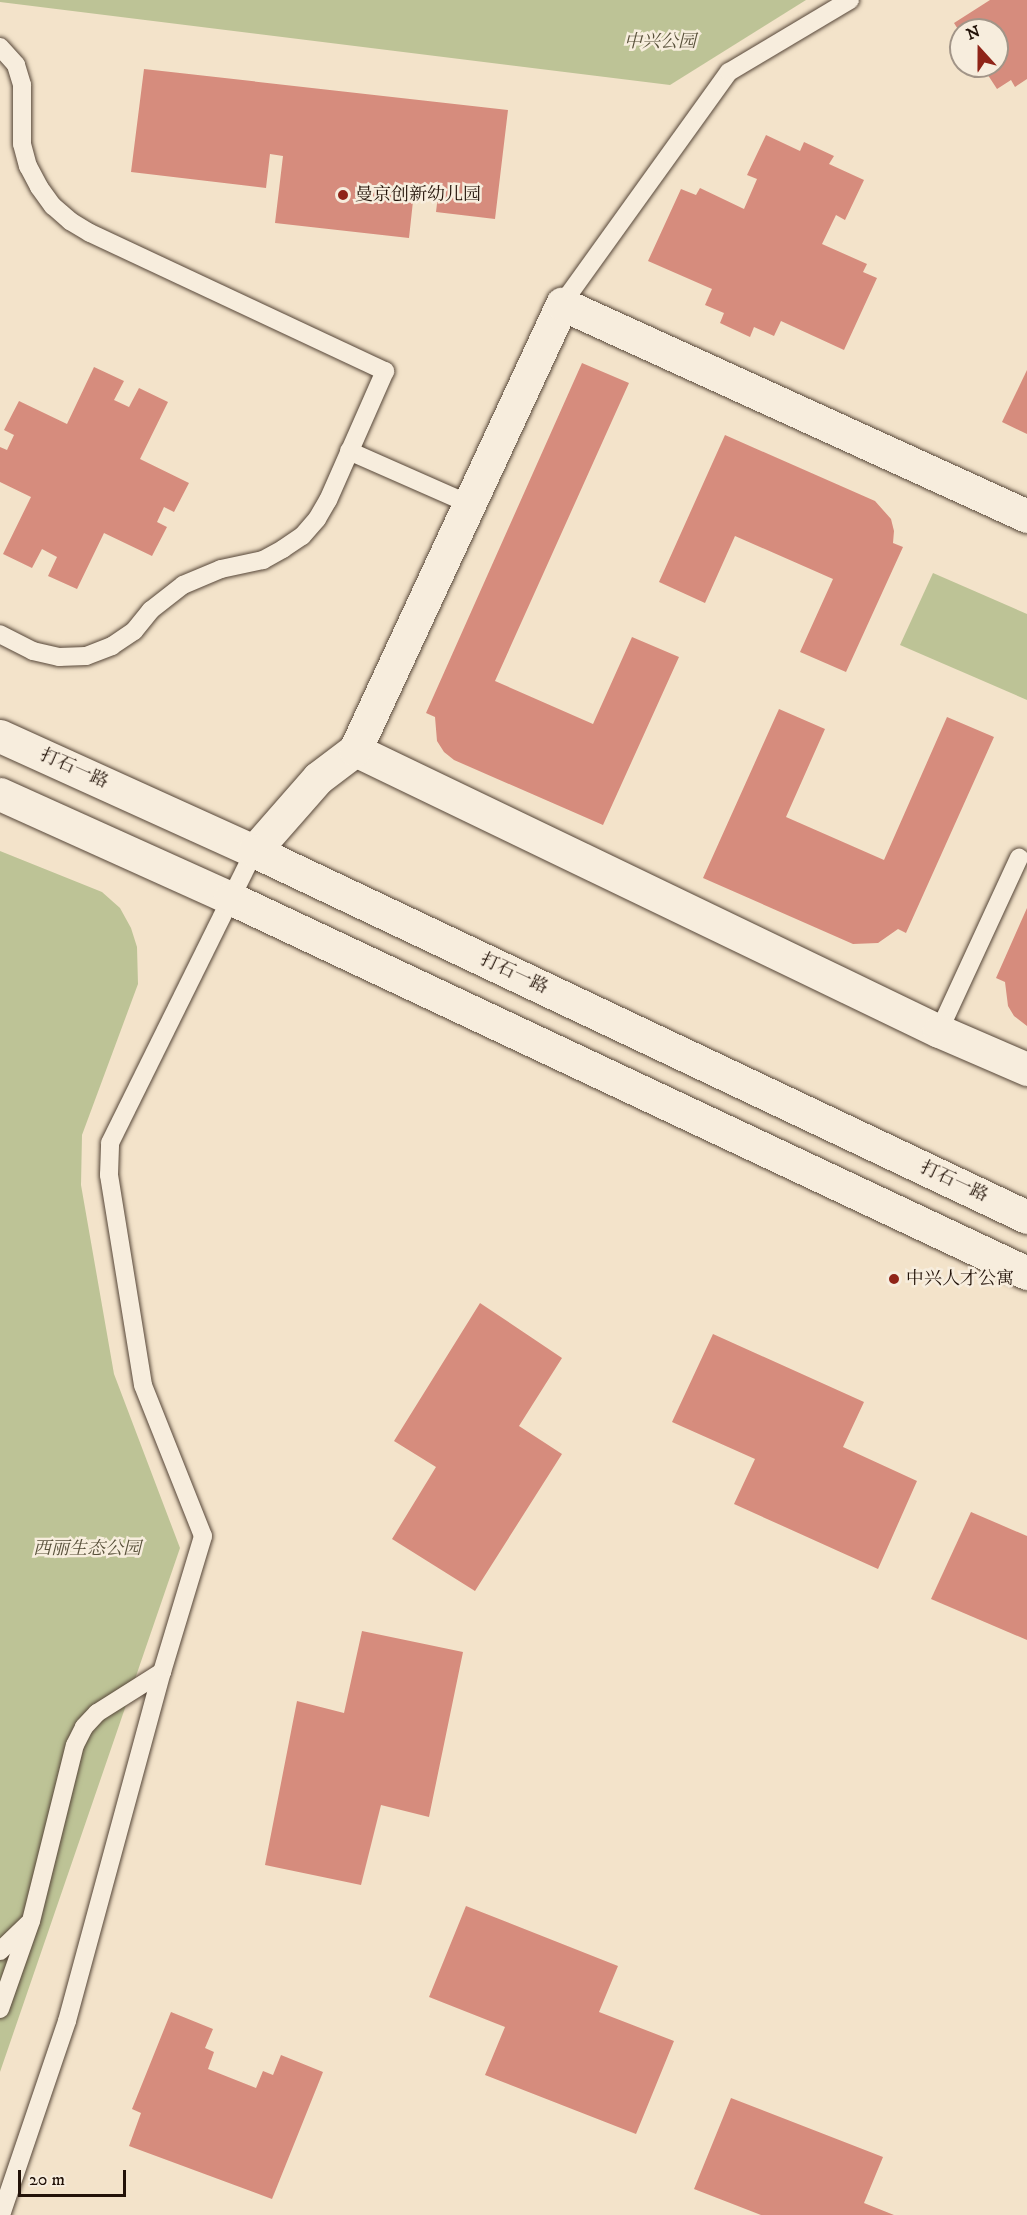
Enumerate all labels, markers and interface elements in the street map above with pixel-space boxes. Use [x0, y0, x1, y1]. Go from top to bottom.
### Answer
north arrow [949, 18, 1009, 78]
text: N [964, 21, 983, 45]
park label: 中兴公园 [624, 31, 696, 53]
place label: 曼京创新幼儿园 [355, 184, 481, 206]
marker: 曼京创新幼儿园 [336, 188, 350, 202]
street label: 打石一路 [37, 744, 111, 794]
street label: 打石一路 [477, 949, 551, 999]
street label: 打石一路 [917, 1157, 991, 1207]
place label: 中兴人才公寓 [906, 1268, 1014, 1290]
marker: 中兴人才公寓 [887, 1272, 901, 1286]
park label: 西丽生态公园 [33, 1538, 141, 1560]
scale bar [21, 2158, 129, 2196]
text: 20 m [29, 2169, 65, 2191]

